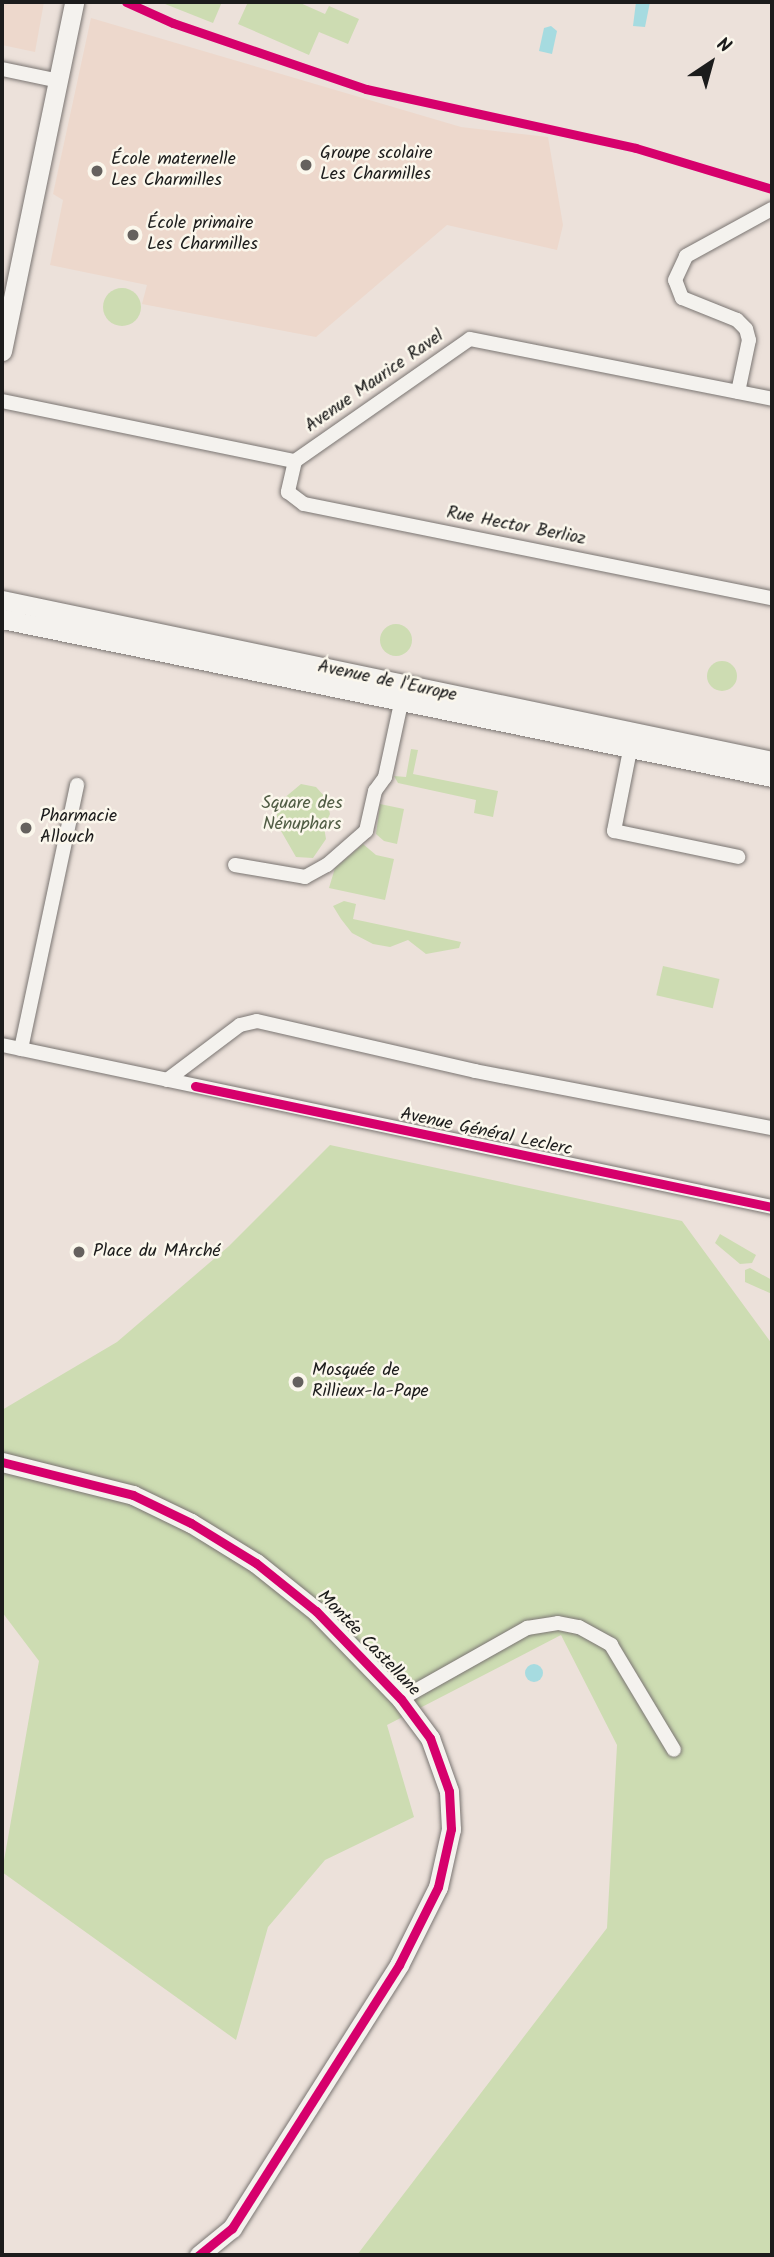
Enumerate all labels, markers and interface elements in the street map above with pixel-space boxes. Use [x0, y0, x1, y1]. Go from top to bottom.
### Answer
north arrow [676, 28, 746, 98]
text: N [710, 30, 737, 62]
place label: Groupe scolaire Les Charmilles [320, 144, 433, 186]
place label: École maternelle Les Charmilles [111, 150, 236, 192]
marker: Groupe scolaire Les Charmilles [298, 157, 314, 173]
marker: École maternelle Les Charmilles [89, 163, 105, 179]
place label: École primaire Les Charmilles [147, 214, 258, 256]
marker: École primaire Les Charmilles [125, 227, 141, 243]
street label: Avenue Maurice Ravel [302, 326, 448, 438]
street label: Rue Hector Berlioz [445, 503, 587, 551]
street label: Avenue de l'Europe [316, 657, 458, 707]
park label: Square des Nénuphars [261, 794, 343, 836]
place label: Pharmacie Allouch [40, 807, 117, 850]
marker: Pharmacie Allouch [18, 820, 34, 836]
street label: Avenue Général Leclerc [398, 1104, 574, 1162]
place label: Place du MArché [93, 1241, 220, 1263]
marker: Place du MArché [71, 1244, 87, 1260]
place label: Mosquée de Rillieux-la-Pape [312, 1361, 429, 1404]
marker: Mosquée de Rillieux-la-Pape [290, 1374, 306, 1390]
street label: Montée Castellane [312, 1586, 424, 1702]

